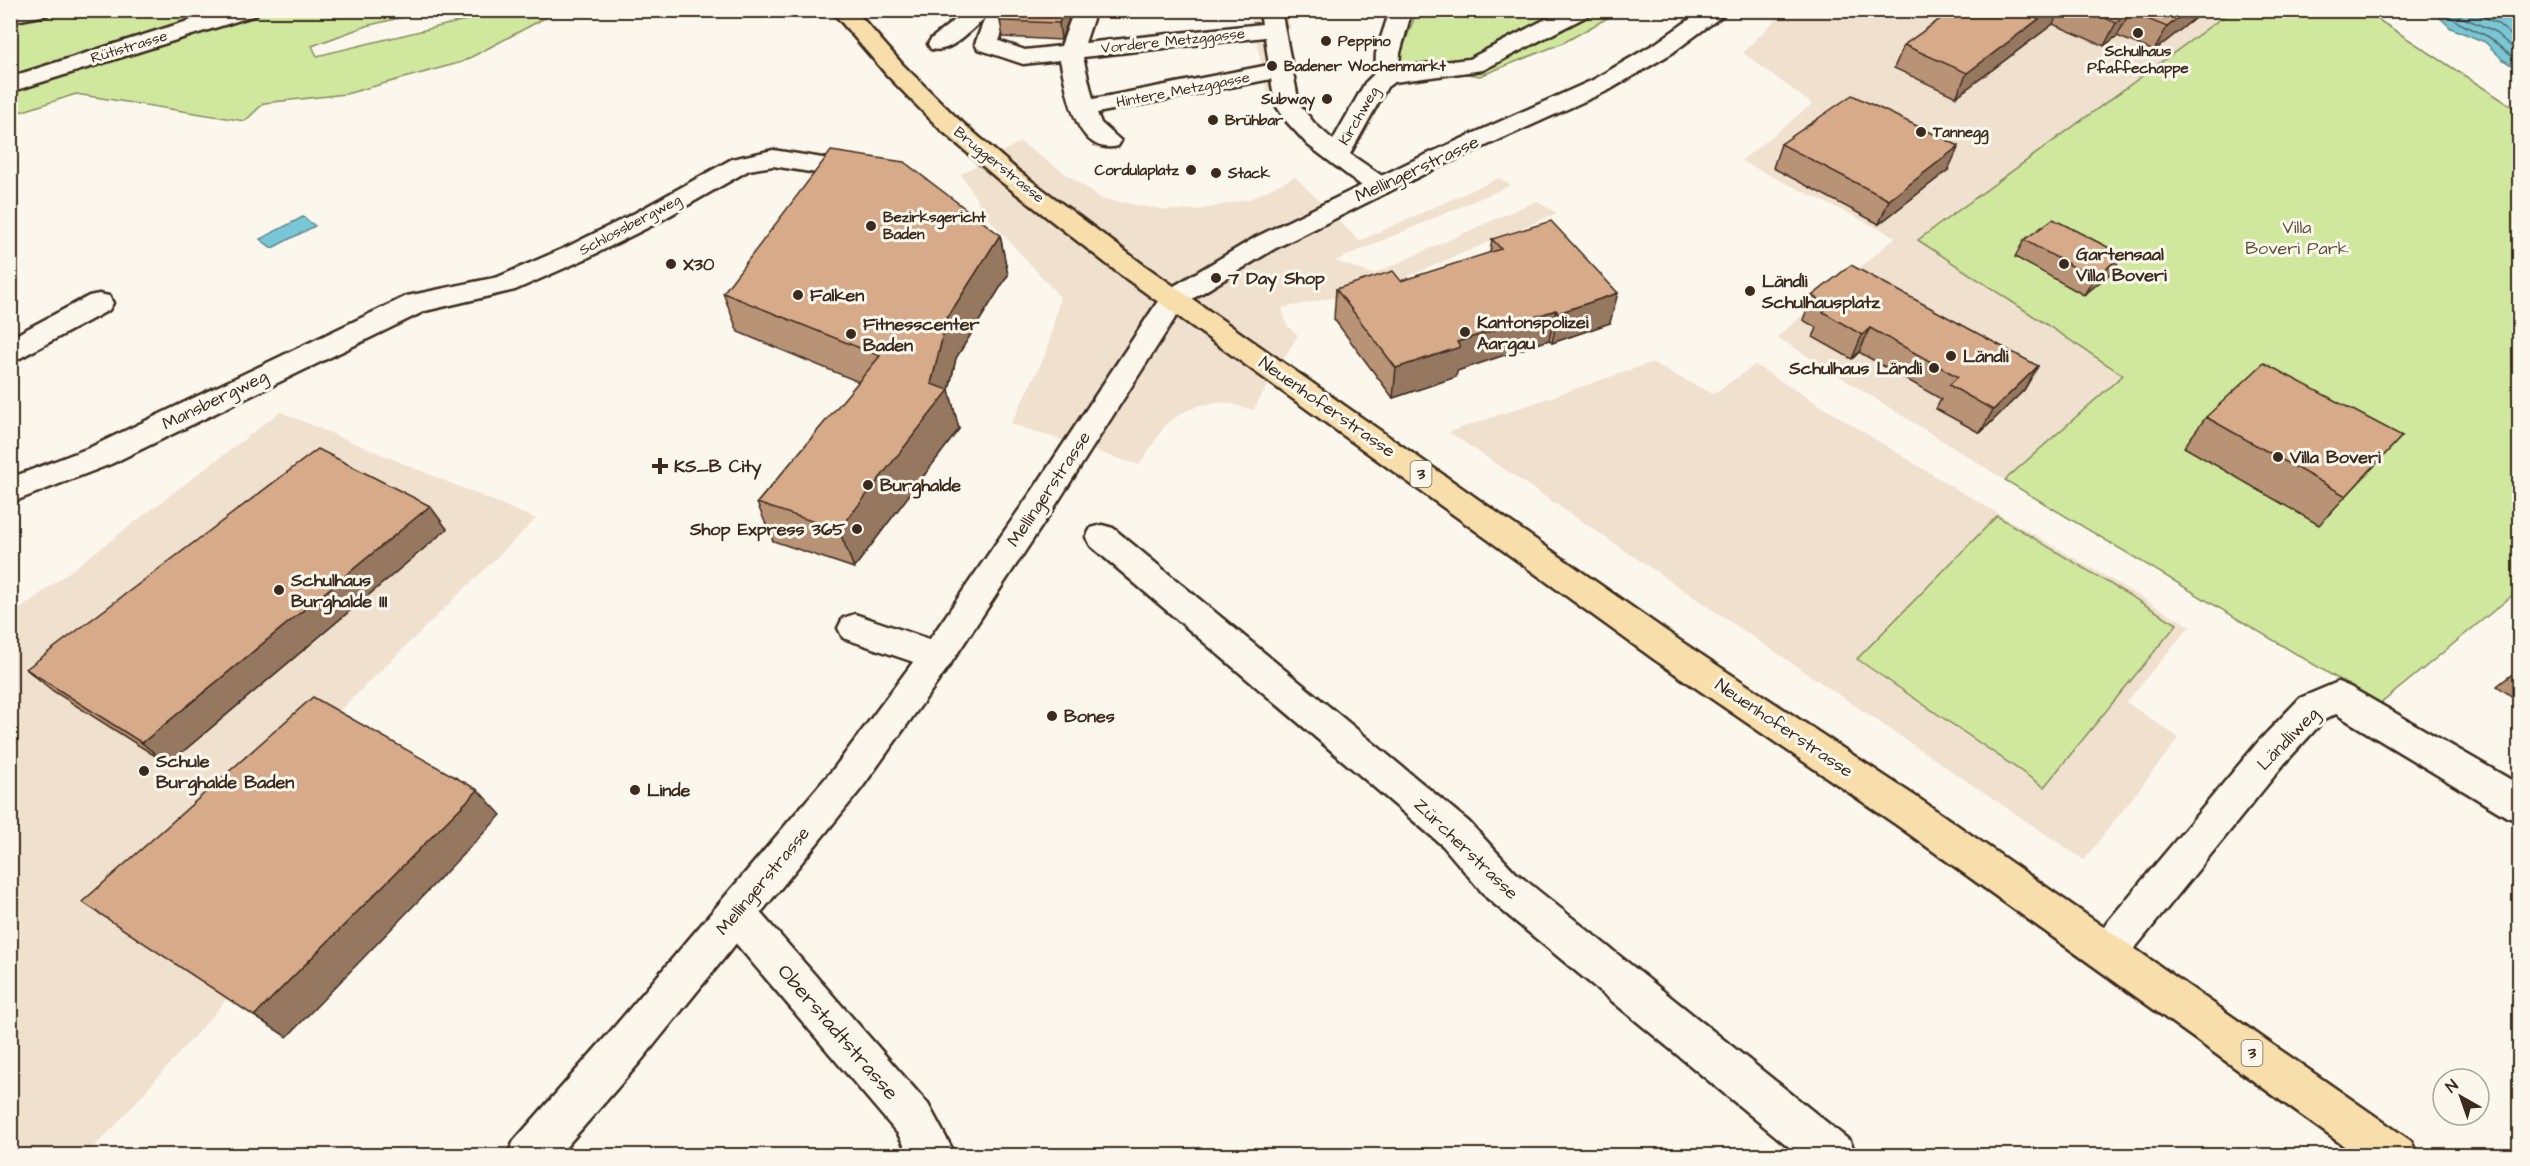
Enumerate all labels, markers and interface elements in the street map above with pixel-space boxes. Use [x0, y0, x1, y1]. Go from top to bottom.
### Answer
street label: Vordere Metzggasse [1100, 23, 1246, 60]
street label: Rütistrasse [88, 25, 170, 69]
marker: Schulhaus Pfaffechappe [2131, 26, 2145, 40]
place label: Peppino [1338, 31, 1391, 52]
marker: Peppino [1319, 34, 1333, 48]
place label: Schulhaus Pfaffechappe [2087, 41, 2189, 79]
place label: Badener Wochenmarkt [1284, 56, 1447, 77]
marker: Badener Wochenmarkt [1265, 59, 1279, 73]
street label: Hintere Metzggasse [1114, 67, 1252, 114]
street label: Kirchweg [1334, 83, 1385, 150]
place label: Subway [1260, 89, 1316, 111]
marker: Subway [1320, 92, 1334, 106]
place label: Brühbar [1225, 110, 1284, 131]
marker: Brühbar [1206, 113, 1220, 127]
street label: Bruggerstrasse [949, 122, 1049, 209]
place label: Tannegg [1932, 122, 1989, 145]
marker: Tannegg [1914, 125, 1928, 139]
street label: Mellingerstrasse [1351, 129, 1484, 210]
place label: Cordulaplatz [1095, 160, 1180, 181]
marker: Cordulaplatz [1184, 163, 1198, 177]
place label: Stack [1227, 163, 1271, 184]
marker: Stack [1209, 166, 1223, 180]
street label: Schlossbergweg [575, 189, 685, 262]
place label: Bezirksgericht Baden [883, 207, 987, 245]
park label: Villa Boveri Park [2245, 215, 2349, 261]
marker: Bezirksgericht Baden [864, 219, 878, 233]
place label: Gartensaal Villa Boveri [2075, 242, 2167, 288]
place label: X30 [683, 252, 715, 277]
marker: X30 [664, 257, 678, 271]
marker: Gartensaal Villa Boveri [2057, 257, 2071, 271]
place label: 7 Day Shop [1227, 266, 1325, 292]
place label: Ländli Schulhausplatz [1761, 269, 1881, 315]
marker: 7 Day Shop [1209, 271, 1223, 285]
place label: Falken [810, 283, 864, 308]
marker: Ländli Schulhausplatz [1743, 284, 1757, 298]
marker: Falken [791, 288, 805, 302]
place label: Kantonspolizei Aargau [1477, 310, 1589, 357]
place label: Fitnesscenter Baden [863, 312, 979, 358]
marker: Kantonspolizei Aargau [1458, 325, 1472, 339]
marker: Fitnesscenter Baden [844, 327, 858, 341]
place label: Ländli [1963, 344, 2009, 369]
marker: Ländli [1944, 349, 1958, 363]
street label: Neuenhoferstrasse [1254, 350, 1401, 464]
place label: Schulhaus Ländli [1788, 356, 1922, 381]
marker: Schulhaus Ländli [1927, 361, 1941, 375]
street label: Mansbergweg [158, 364, 272, 437]
street label: Mellingerstrasse [1001, 426, 1098, 552]
place label: Villa Boveri [2289, 445, 2381, 470]
marker: Villa Boveri [2271, 450, 2285, 464]
place label: KS_B City [674, 454, 762, 480]
marker: KS_B City [651, 457, 669, 475]
road number: 3 [1410, 461, 1432, 487]
place label: Burghalde [880, 473, 961, 499]
marker: Burghalde [861, 478, 875, 492]
place label: Shop Express 365 [689, 517, 845, 542]
marker: Shop Express 365 [850, 522, 864, 536]
place label: Schulhaus Burghalde III [290, 568, 388, 615]
marker: Schulhaus Burghalde III [272, 583, 286, 597]
street label: Neuenhoferstrasse [1710, 672, 1858, 784]
street label: Ländliweg [2252, 702, 2325, 777]
place label: Bones [1064, 704, 1115, 729]
marker: Bones [1045, 709, 1059, 723]
place label: Schule Burghalde Baden [155, 749, 294, 796]
marker: Schule Burghalde Baden [137, 764, 151, 778]
place label: Linde [647, 778, 690, 803]
marker: Linde [628, 783, 642, 797]
street label: Zürcherstrasse [1408, 793, 1524, 906]
street label: Mellingerstrasse [710, 821, 817, 941]
street label: Oberstadtstrasse [771, 958, 905, 1106]
road number: 3 [2242, 1040, 2262, 1066]
north arrow [2431, 1067, 2491, 1127]
text: N [2441, 1075, 2463, 1098]

